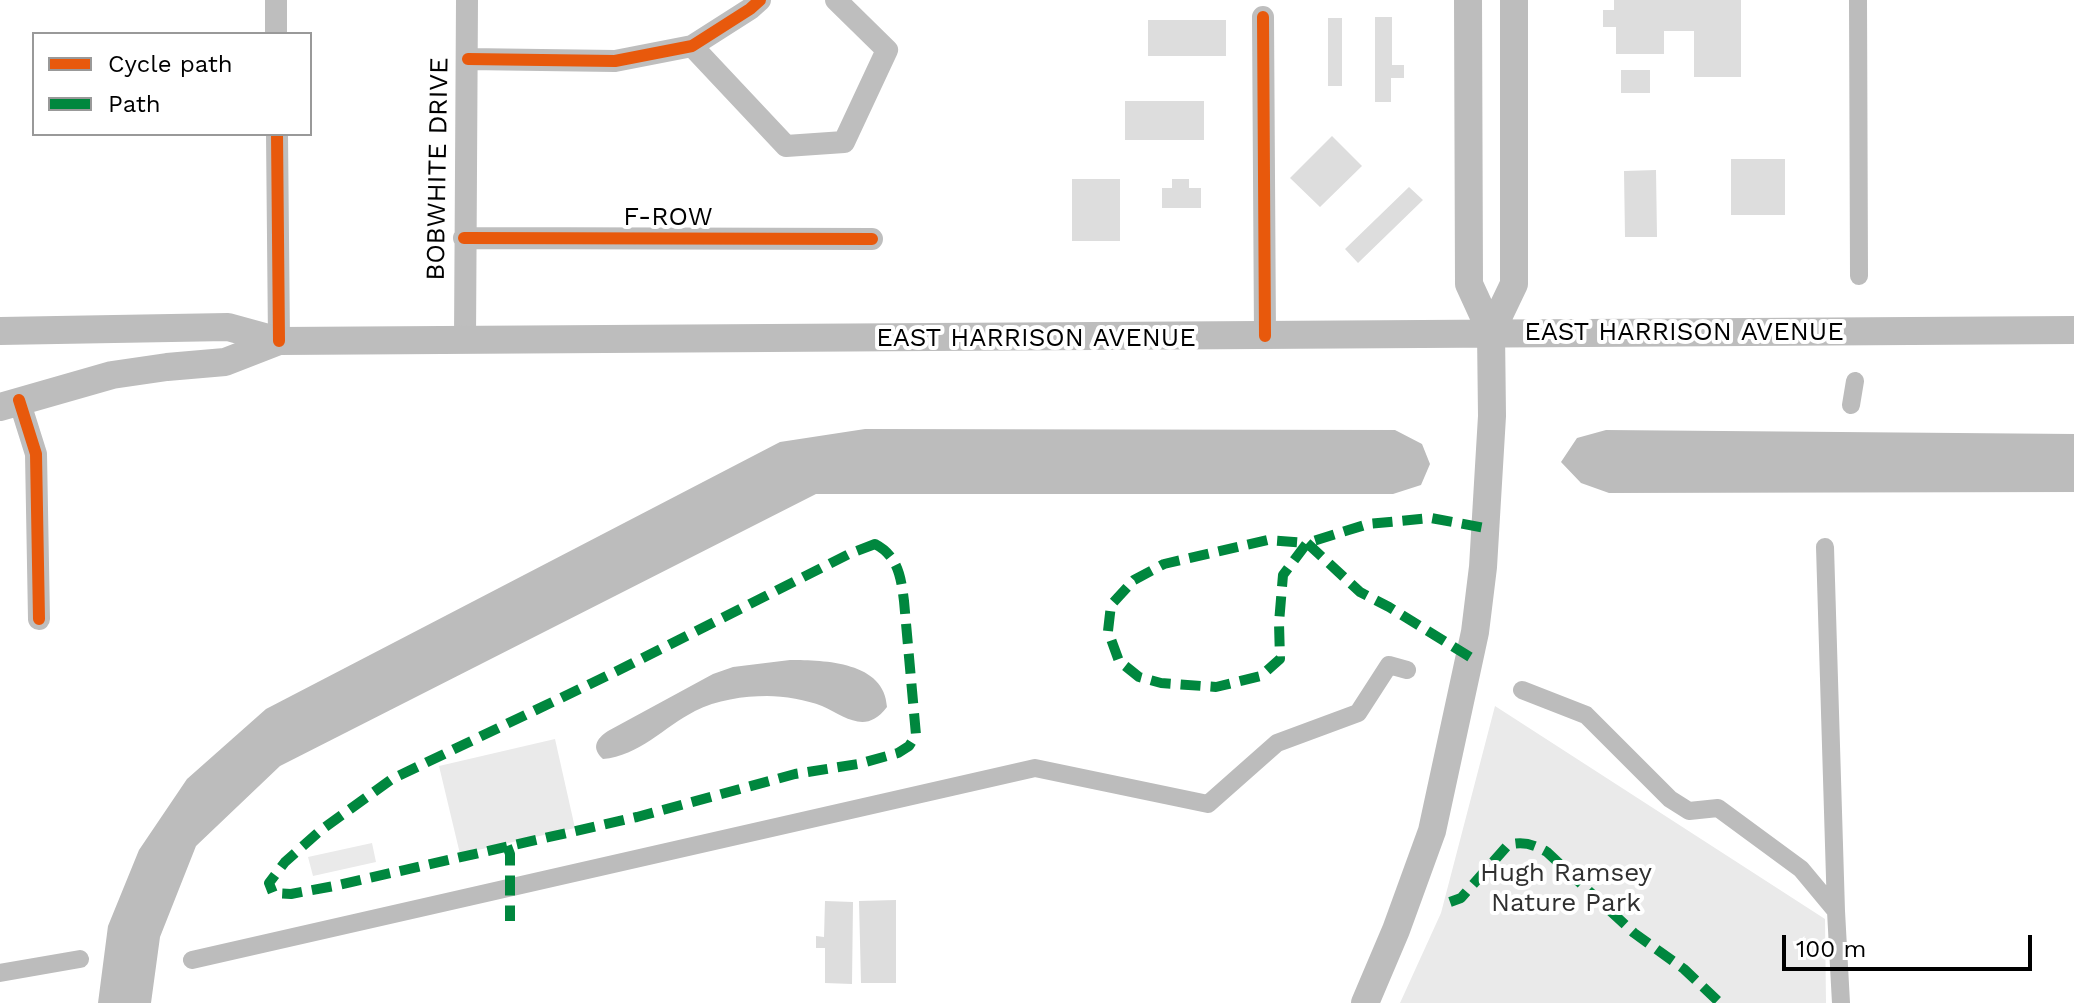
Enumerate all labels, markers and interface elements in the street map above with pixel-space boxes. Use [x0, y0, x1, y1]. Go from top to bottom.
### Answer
legend [32, 32, 312, 136]
text: Cycle path [108, 50, 233, 78]
street label: BOBWHITE DRIVE [420, 57, 456, 281]
text: Path [108, 90, 161, 118]
street label: F-ROW [623, 201, 713, 233]
street label: EAST HARRISON AVENUE [1524, 316, 1844, 348]
street label: EAST HARRISON AVENUE [876, 322, 1196, 354]
park label: Hugh Ramsey Nature Park [1480, 857, 1652, 918]
scale bar [1786, 919, 2036, 969]
text: 100 m [1796, 935, 1866, 963]

